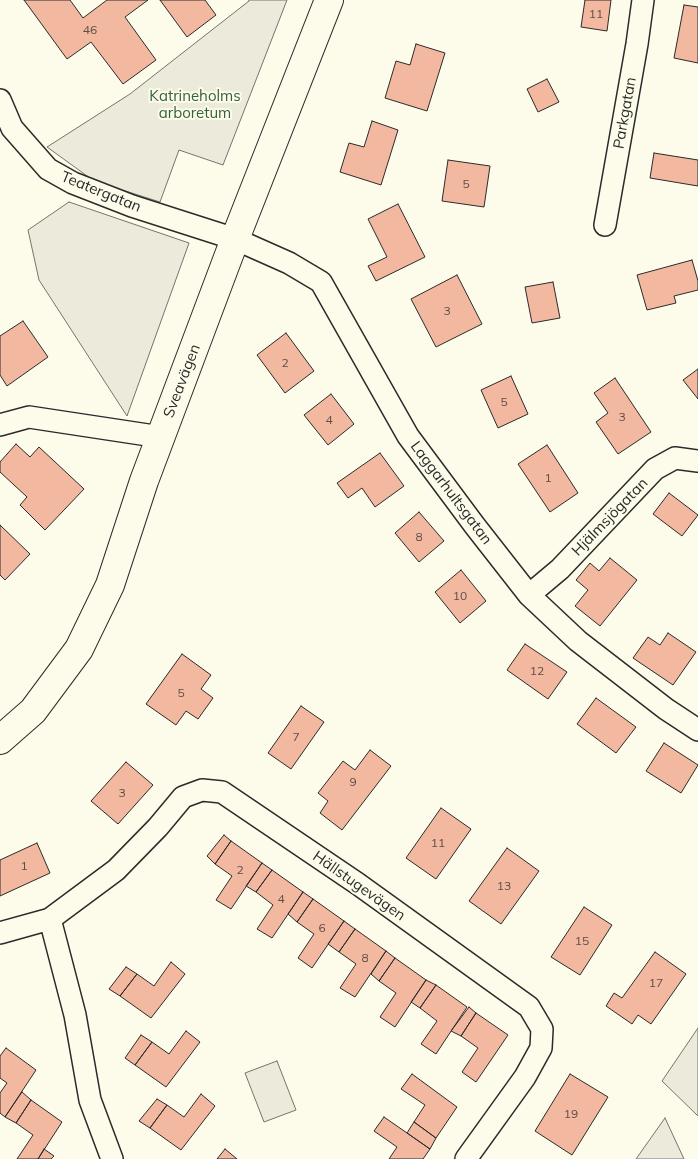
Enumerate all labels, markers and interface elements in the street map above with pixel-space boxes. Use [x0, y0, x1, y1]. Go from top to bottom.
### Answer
house number: 11 [589, 7, 603, 21]
house number: 46 [83, 23, 97, 37]
street label: Parkgatan [610, 76, 640, 150]
park label: Katrineholms arboretum [149, 87, 241, 122]
street label: Teatergatan [58, 168, 144, 216]
house number: 5 [462, 177, 470, 191]
house number: 3 [443, 304, 451, 318]
street label: Sveavägen [160, 342, 204, 420]
house number: 2 [281, 356, 289, 370]
house number: 5 [500, 395, 508, 409]
house number: 3 [618, 410, 626, 424]
house number: 4 [325, 413, 333, 427]
street label: Laggarhultsgatan [406, 438, 496, 548]
house number: 1 [544, 471, 552, 485]
street label: Hjälmsjögatan [568, 474, 652, 560]
house number: 8 [415, 530, 423, 544]
house number: 10 [453, 589, 467, 603]
house number: 12 [530, 664, 544, 678]
house number: 5 [177, 686, 185, 700]
house number: 7 [292, 730, 300, 744]
house number: 9 [349, 775, 357, 789]
house number: 3 [118, 786, 126, 800]
house number: 11 [431, 836, 445, 850]
street label: Hällstugevägen [309, 847, 409, 925]
house number: 1 [20, 859, 28, 873]
house number: 2 [236, 863, 244, 877]
house number: 13 [497, 879, 511, 893]
house number: 4 [277, 892, 285, 906]
house number: 6 [318, 921, 326, 935]
house number: 15 [575, 934, 589, 948]
house number: 8 [361, 951, 369, 965]
house number: 17 [649, 976, 663, 990]
house number: 19 [564, 1107, 578, 1121]

